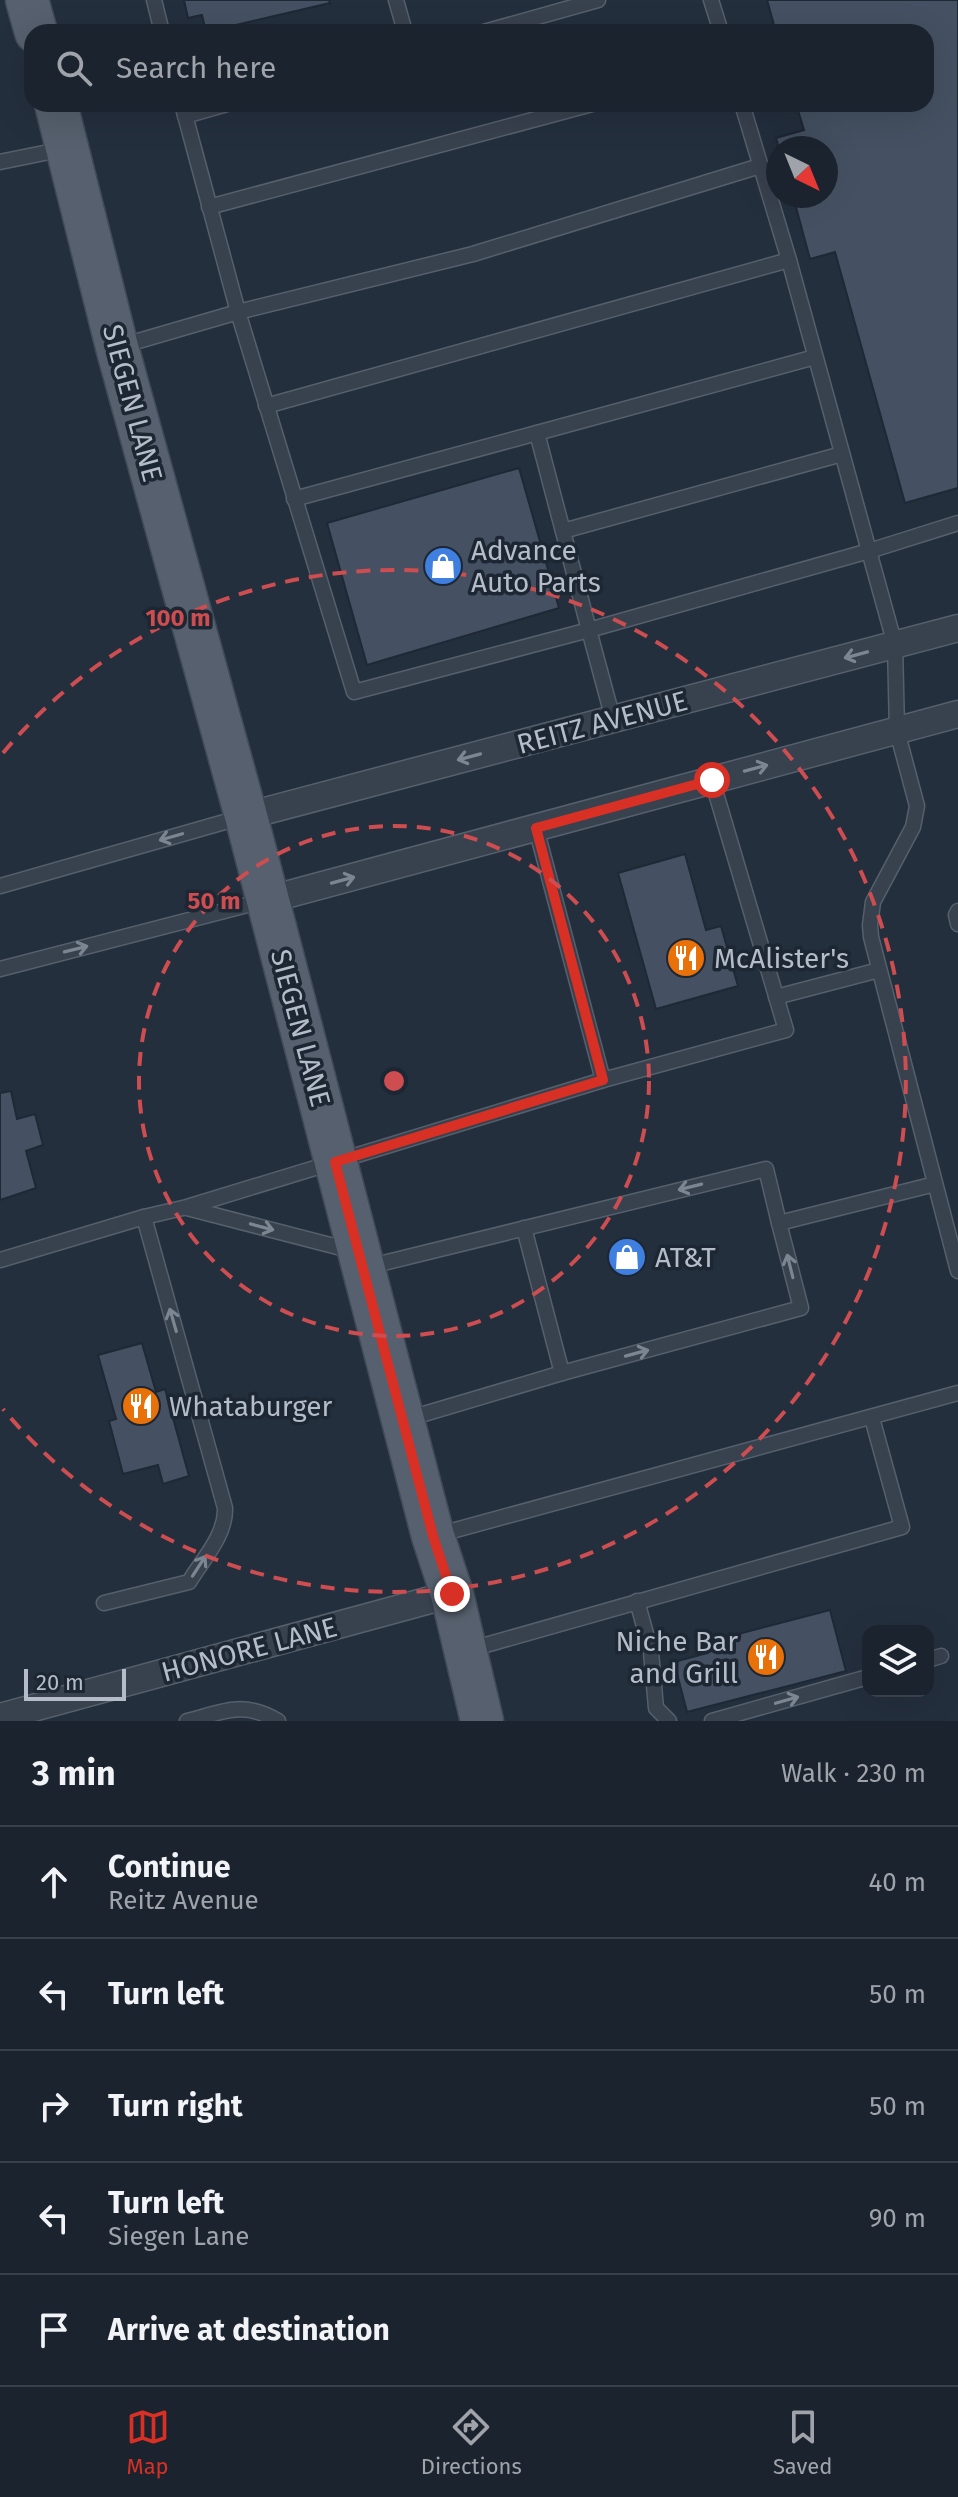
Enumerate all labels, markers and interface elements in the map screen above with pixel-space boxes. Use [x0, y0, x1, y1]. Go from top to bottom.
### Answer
search box [24, 24, 934, 112]
icon: search [52, 46, 96, 90]
text: Search here [116, 50, 276, 86]
north arrow [766, 136, 838, 208]
street label: SIEGEN LANE [96, 321, 169, 485]
place label: Advance Auto Parts [471, 534, 601, 599]
shop icon: Advance Auto Parts [422, 545, 464, 587]
text: 100 m [145, 604, 211, 632]
one-way arrow [843, 648, 869, 663]
street label: REITZ AVENUE [513, 684, 691, 761]
one-way arrow [456, 751, 482, 766]
one-way arrow [742, 760, 768, 775]
route start [694, 762, 730, 798]
one-way arrow [159, 831, 185, 846]
one-way arrow [329, 871, 355, 886]
text: 50 m [188, 887, 240, 915]
restaurant icon: McAlister's [665, 937, 707, 979]
one-way arrow [62, 941, 88, 956]
place label: McAlister's [714, 942, 849, 975]
street label: SIEGEN LANE [264, 946, 337, 1110]
centre of rings [380, 1067, 408, 1095]
one-way arrow [678, 1181, 704, 1196]
one-way arrow [249, 1221, 275, 1236]
shop icon: AT&T [606, 1236, 648, 1278]
place label: AT&T [655, 1241, 716, 1274]
one-way arrow [782, 1253, 797, 1279]
one-way arrow [165, 1308, 180, 1334]
one-way arrow [624, 1344, 650, 1359]
restaurant icon: Whataburger [120, 1385, 162, 1427]
place label: Whataburger [169, 1390, 333, 1423]
one-way arrow [192, 1555, 208, 1578]
route end [434, 1576, 470, 1612]
street label: HONORE LANE [158, 1610, 341, 1689]
place label: Niche Bar and Grill [615, 1625, 738, 1690]
map controls [862, 1625, 934, 1697]
button: layers [862, 1625, 934, 1697]
restaurant icon: Niche Bar and Grill [745, 1636, 787, 1678]
scale bar [24, 1665, 126, 1701]
text: 20 m [36, 1669, 84, 1696]
one-way arrow [774, 1692, 800, 1707]
text: 3 min [32, 1753, 116, 1794]
text: Walk · 230 m [781, 1758, 926, 1789]
text: Continue [108, 1849, 231, 1885]
icon: ahead [32, 1860, 76, 1904]
text: 40 m [868, 1867, 926, 1898]
text: Reitz Avenue [108, 1885, 259, 1916]
icon: left [32, 1972, 76, 2016]
text: Turn left [108, 1976, 224, 2012]
text: 50 m [869, 1979, 926, 2010]
icon: right [32, 2084, 76, 2128]
text: Turn right [108, 2088, 243, 2124]
text: 50 m [869, 2091, 926, 2122]
text: Turn left [108, 2185, 224, 2221]
icon: left [32, 2196, 76, 2240]
text: 90 m [869, 2203, 926, 2234]
text: Siegen Lane [108, 2221, 249, 2252]
icon: arrive [32, 2308, 76, 2352]
text: Arrive at destination [108, 2312, 390, 2348]
tab: Map [126, 2405, 170, 2480]
tab: Directions [421, 2405, 522, 2480]
tab: Saved [773, 2405, 832, 2480]

